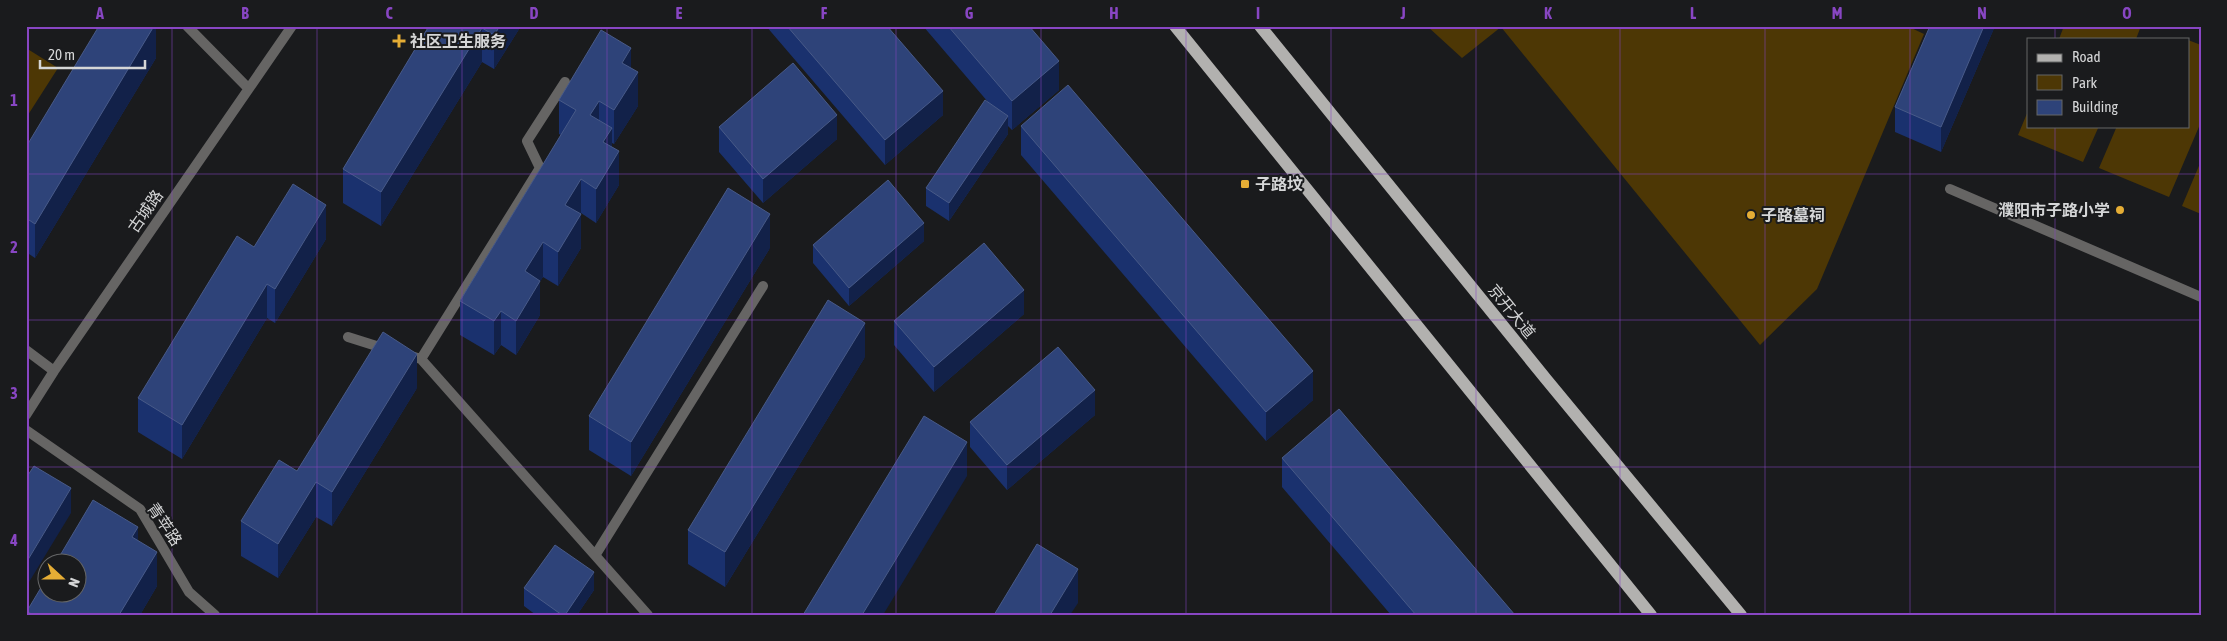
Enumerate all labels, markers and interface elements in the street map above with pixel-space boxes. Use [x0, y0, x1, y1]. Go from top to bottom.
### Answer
text: A [95, 4, 104, 22]
text: B [241, 4, 249, 22]
text: C [385, 4, 393, 22]
text: D [530, 4, 539, 22]
text: E [676, 4, 683, 22]
text: F [821, 4, 828, 22]
text: G [965, 4, 974, 22]
text: H [1109, 4, 1119, 22]
text: I [1256, 4, 1260, 22]
text: J [1399, 4, 1406, 22]
text: K [1544, 4, 1552, 22]
text: L [1690, 4, 1697, 22]
text: M [1832, 4, 1842, 22]
text: N [1977, 4, 1987, 22]
text: O [2122, 4, 2132, 22]
place label: 社区卫生服务 [410, 32, 506, 50]
marker: 社区卫生服务 [392, 34, 406, 48]
scale bar [40, 38, 145, 70]
legend [2027, 38, 2190, 128]
text: 20 m [48, 46, 75, 63]
text: Road [2072, 48, 2101, 65]
text: Park [2072, 74, 2097, 91]
text: 1 [10, 91, 18, 109]
text: Building [2072, 98, 2118, 115]
place label: 子路坟 [1255, 175, 1303, 193]
marker: 子路坟 [1239, 178, 1251, 190]
street label: 古城路 [124, 186, 166, 236]
place label: 濮阳市子路小学 [1998, 201, 2110, 219]
marker: 濮阳市子路小学 [2114, 204, 2126, 216]
place label: 子路墓祠 [1761, 206, 1825, 224]
marker: 子路墓祠 [1745, 209, 1757, 221]
text: 2 [10, 238, 18, 256]
street label: 京开大道 [1485, 280, 1539, 342]
text: 3 [10, 384, 18, 402]
street label: 青苹路 [144, 499, 186, 549]
text: 4 [9, 531, 18, 549]
north arrow [38, 554, 88, 604]
text: N [65, 576, 83, 589]

